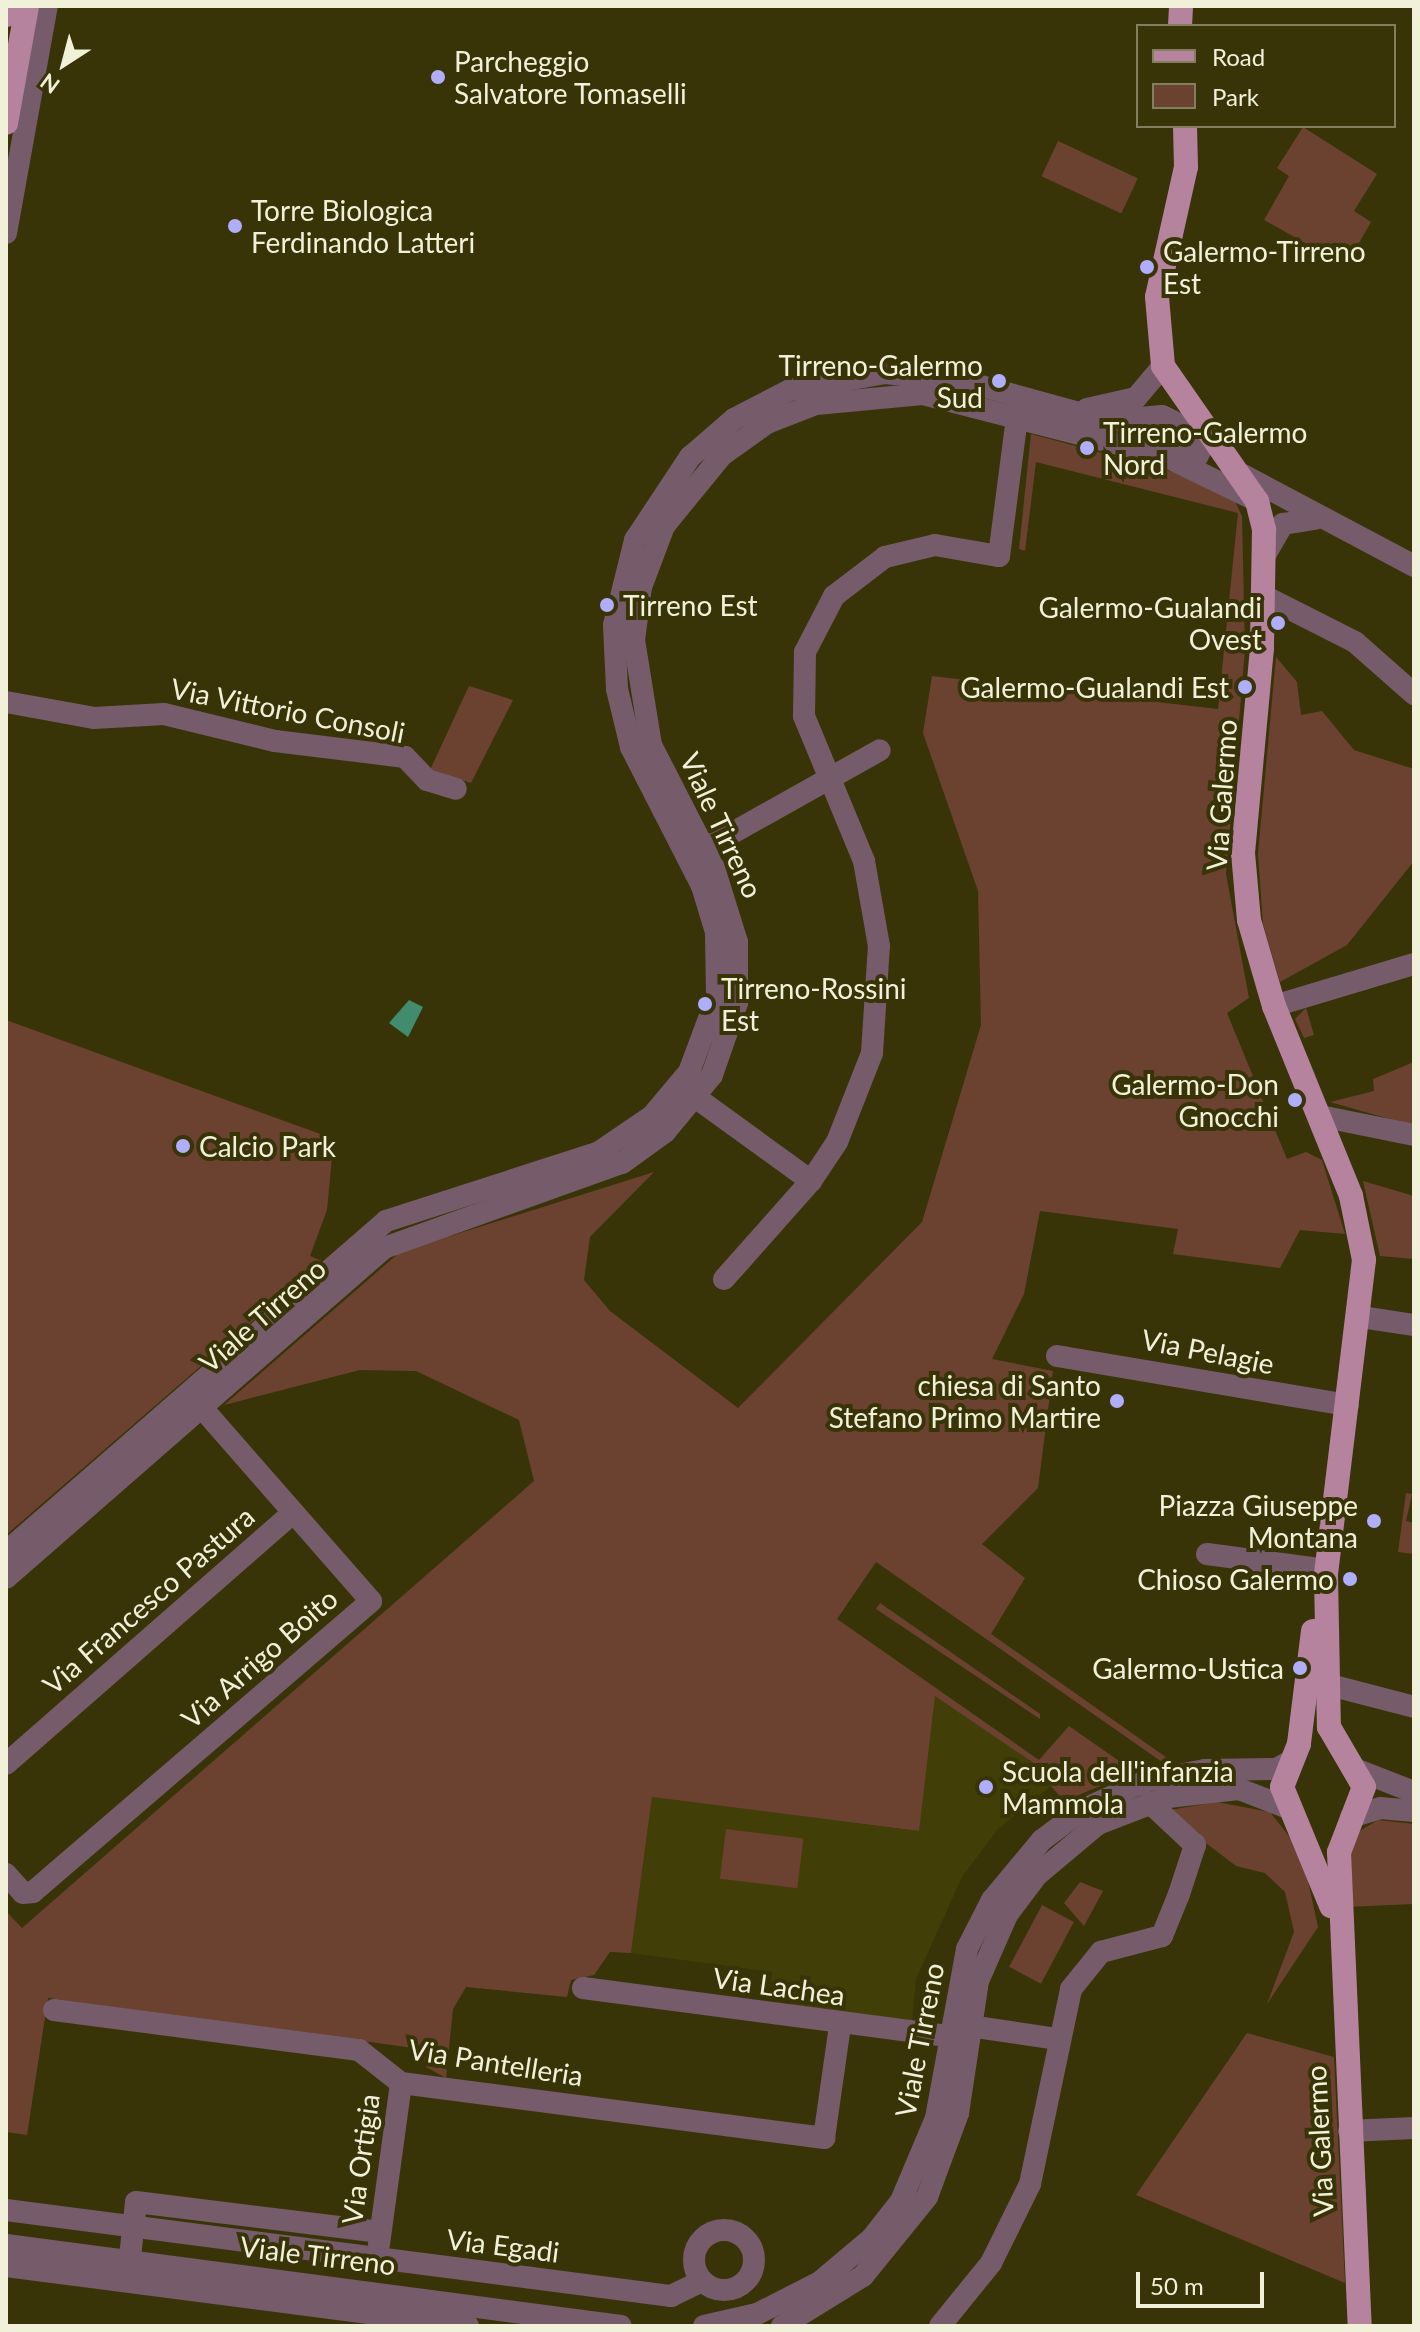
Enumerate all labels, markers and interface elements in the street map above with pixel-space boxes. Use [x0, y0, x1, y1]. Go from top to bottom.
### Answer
north arrow [24, 24, 104, 104]
legend [1136, 24, 1396, 128]
text: Road [1212, 42, 1265, 71]
place label: Parcheggio Salvatore Tomaselli [454, 44, 688, 110]
text: N [35, 68, 64, 100]
marker: Parcheggio Salvatore Tomaselli [429, 68, 447, 86]
text: Park [1212, 82, 1259, 111]
place label: Torre Biologica Ferdinando Latteri [251, 193, 475, 259]
marker: Torre Biologica Ferdinando Latteri [226, 217, 244, 235]
place label: Galermo-Tirreno Est [1163, 234, 1366, 300]
marker: Galermo-Tirreno Est [1138, 258, 1156, 276]
place label: Tirreno-Galermo Sud [779, 348, 983, 414]
marker: Tirreno-Galermo Sud [990, 372, 1008, 390]
place label: Tirreno-Galermo Nord [1103, 415, 1307, 481]
marker: Tirreno-Galermo Nord [1078, 439, 1096, 457]
place label: Tirreno Est [623, 588, 758, 622]
place label: Galermo-Gualandi Ovest [1039, 590, 1262, 656]
marker: Tirreno Est [598, 596, 616, 614]
marker: Galermo-Gualandi Ovest [1269, 614, 1287, 632]
place label: Galermo-Gualandi Est [960, 670, 1229, 704]
street label: Via Vittorio Consoli [168, 671, 408, 749]
marker: Galermo-Gualandi Est [1236, 678, 1254, 696]
street label: Via Galermo [1199, 718, 1243, 872]
street label: Viale Tirreno [674, 747, 770, 903]
place label: Tirreno-Rossini Est [721, 971, 906, 1037]
marker: Tirreno-Rossini Est [696, 995, 714, 1013]
place label: Galermo-Don Gnocchi [1111, 1067, 1279, 1133]
marker: Galermo-Don Gnocchi [1286, 1091, 1304, 1109]
place label: Calcio Park [199, 1129, 336, 1163]
marker: Calcio Park [174, 1137, 192, 1155]
street label: Viale Tirreno [192, 1251, 332, 1379]
street label: Via Pelagie [1139, 1322, 1277, 1380]
place label: chiesa di Santo Stefano Primo Martire [829, 1368, 1101, 1434]
marker: chiesa di Santo Stefano Primo Martire [1108, 1392, 1126, 1410]
place label: Piazza Giuseppe Montana [1158, 1488, 1358, 1554]
street label: Via Francesco Pastura [35, 1499, 261, 1701]
marker: Piazza Giuseppe Montana [1365, 1512, 1383, 1530]
place label: Chioso Galermo [1137, 1562, 1334, 1596]
marker: Chioso Galermo [1341, 1570, 1359, 1588]
street label: Via Arrigo Boito [174, 1581, 344, 1735]
place label: Galermo-Ustica [1092, 1651, 1284, 1685]
marker: Galermo-Ustica [1291, 1659, 1309, 1677]
place label: Scuola dell'infanzia Mammola [1002, 1754, 1234, 1820]
marker: Scuola dell'infanzia Mammola [977, 1778, 995, 1796]
street label: Via Lachea [711, 1960, 847, 2012]
street label: Viale Tirreno [887, 1960, 951, 2120]
street label: Via Pantelleria [406, 2032, 586, 2092]
street label: Via Galermo [1298, 2064, 1340, 2218]
street label: Via Ortigia [334, 2092, 386, 2226]
street label: Via Egadi [445, 2221, 561, 2269]
street label: Viale Tirreno [238, 2229, 398, 2281]
scale bar [1140, 2256, 1268, 2306]
text: 50 m [1150, 2271, 1204, 2300]

